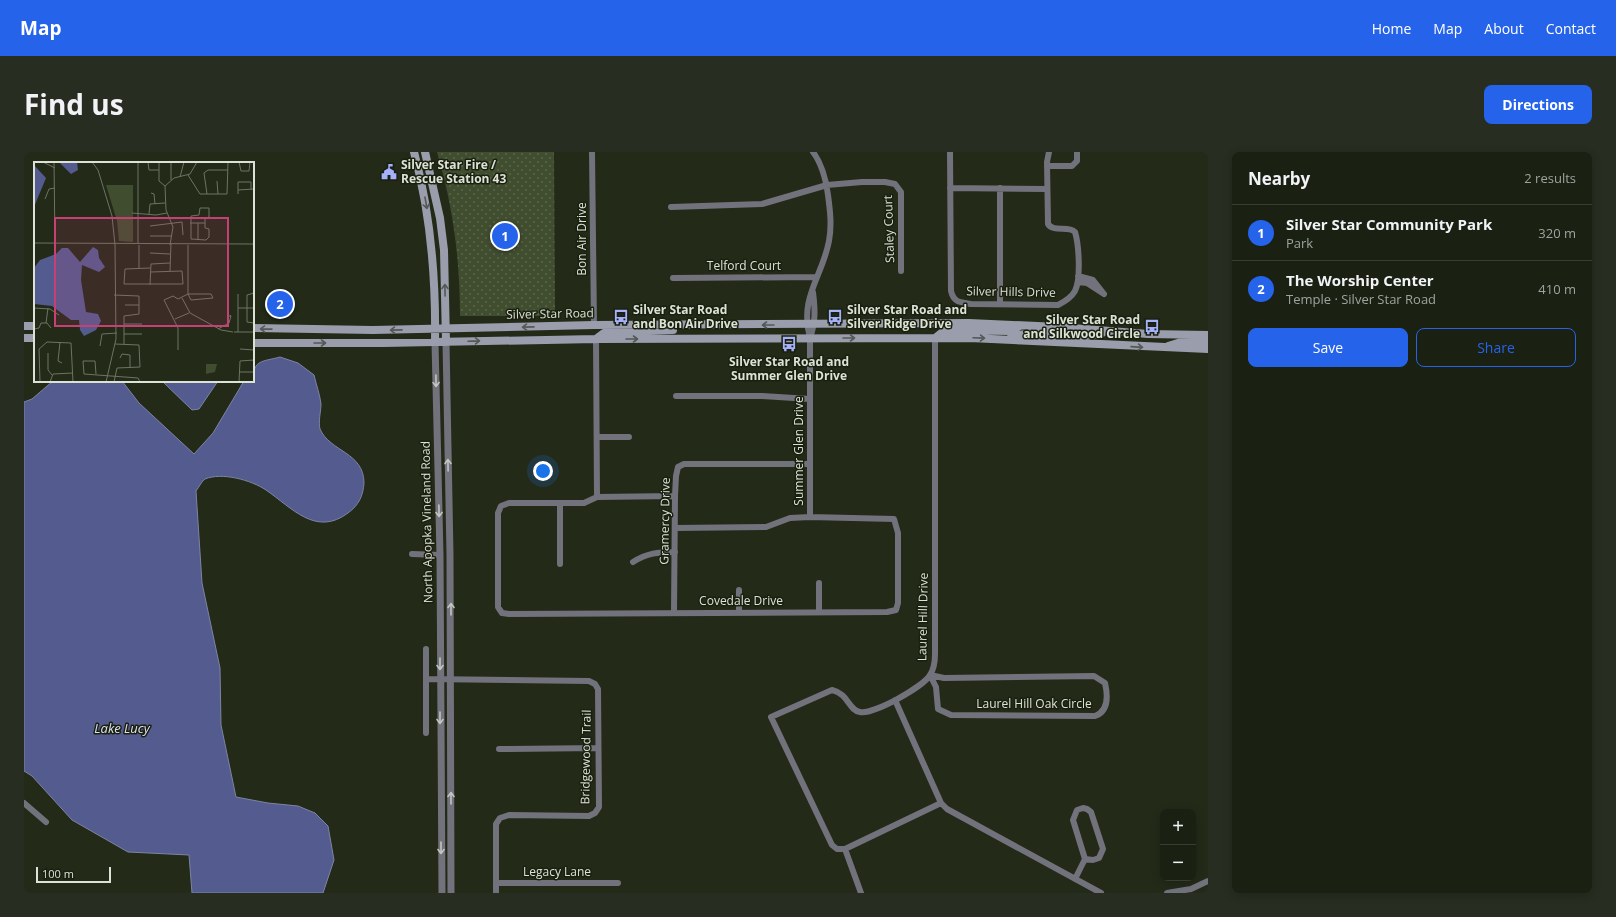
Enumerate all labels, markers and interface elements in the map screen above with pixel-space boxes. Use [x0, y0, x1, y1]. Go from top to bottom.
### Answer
text: Map [20, 15, 61, 41]
text: Home [1372, 19, 1411, 38]
text: Map [1433, 19, 1462, 38]
text: About [1484, 19, 1524, 38]
text: Contact [1546, 19, 1596, 38]
text: Find us [24, 85, 124, 123]
button: Directions [1484, 85, 1592, 124]
place label: Silver Star Fire / Rescue Station 43 [401, 156, 506, 187]
inset map [34, 162, 254, 382]
public building icon: Silver Star Fire / Rescue Station 43 [380, 163, 398, 181]
text: Nearby [1248, 167, 1310, 190]
text: 2 results [1524, 169, 1576, 187]
street label: Staley Court [879, 195, 898, 263]
one-way arrow [422, 197, 430, 210]
street label: Bon Air Drive [573, 202, 590, 276]
text: Silver Star Community Park [1286, 214, 1492, 234]
pin: 1 [492, 221, 518, 251]
text: 1 [1257, 224, 1265, 242]
text: 320 m [1538, 224, 1576, 242]
text: Park [1286, 234, 1313, 252]
street label: Telford Court [707, 257, 781, 274]
text: The Worship Center [1286, 270, 1434, 290]
text: 2 [1257, 280, 1265, 298]
text: 410 m [1538, 280, 1576, 298]
street label: Silver Hills Drive [966, 282, 1056, 301]
one-way arrow [441, 284, 449, 297]
pin: 2 [267, 289, 293, 319]
text: Temple · Silver Star Road [1286, 290, 1436, 308]
place label: Silver Star Road and Bon Air Drive [633, 301, 738, 332]
place label: Silver Star Road and Silver Ridge Drive [847, 301, 967, 332]
street label: Silver Star Road [506, 304, 594, 323]
bus stop icon: Silver Star Road and Bon Air Drive [612, 308, 630, 326]
bus stop icon: Silver Star Road and Silver Ridge Drive [826, 308, 844, 326]
place label: Silver Star Road and Silkwood Circle [1023, 311, 1140, 342]
bus stop icon: Silver Star Road and Silkwood Circle [1143, 318, 1161, 336]
one-way arrow [762, 321, 775, 329]
one-way arrow [522, 323, 535, 330]
one-way arrow [260, 325, 273, 332]
one-way arrow [390, 326, 403, 334]
button: Save [1248, 328, 1408, 367]
button: Share [1416, 328, 1576, 367]
one-way arrow [842, 334, 855, 342]
one-way arrow [972, 334, 985, 342]
one-way arrow [625, 335, 638, 343]
bus stop icon: Silver Star Road and Summer Glen Drive [780, 335, 798, 353]
one-way arrow [467, 337, 480, 345]
one-way arrow [313, 339, 326, 347]
one-way arrow [1130, 343, 1143, 350]
place label: Silver Star Road and Summer Glen Drive [729, 353, 849, 384]
one-way arrow [432, 374, 440, 387]
street label: Summer Glen Drive [790, 396, 807, 506]
street label: North Apopka Vineland Road [417, 441, 436, 603]
one-way arrow [445, 459, 452, 472]
your location [533, 461, 553, 481]
street label: Gramercy Drive [655, 477, 674, 565]
one-way arrow [435, 504, 443, 517]
street label: Laurel Hill Drive [913, 572, 932, 661]
street label: Covedale Drive [699, 592, 783, 609]
one-way arrow [447, 603, 455, 616]
one-way arrow [436, 657, 444, 670]
street label: Laurel Hill Oak Circle [976, 695, 1092, 712]
street label: Bridgewood Trail [576, 709, 595, 804]
one-way arrow [437, 711, 444, 724]
water label: Lake Lucy [94, 719, 151, 737]
one-way arrow [447, 792, 455, 805]
map controls [1160, 809, 1196, 881]
button: + [1160, 809, 1196, 845]
one-way arrow [438, 841, 445, 854]
button: − [1160, 845, 1196, 881]
street label: Legacy Lane [523, 863, 591, 880]
scale bar [36, 865, 111, 884]
text: 100 m [42, 866, 74, 881]

